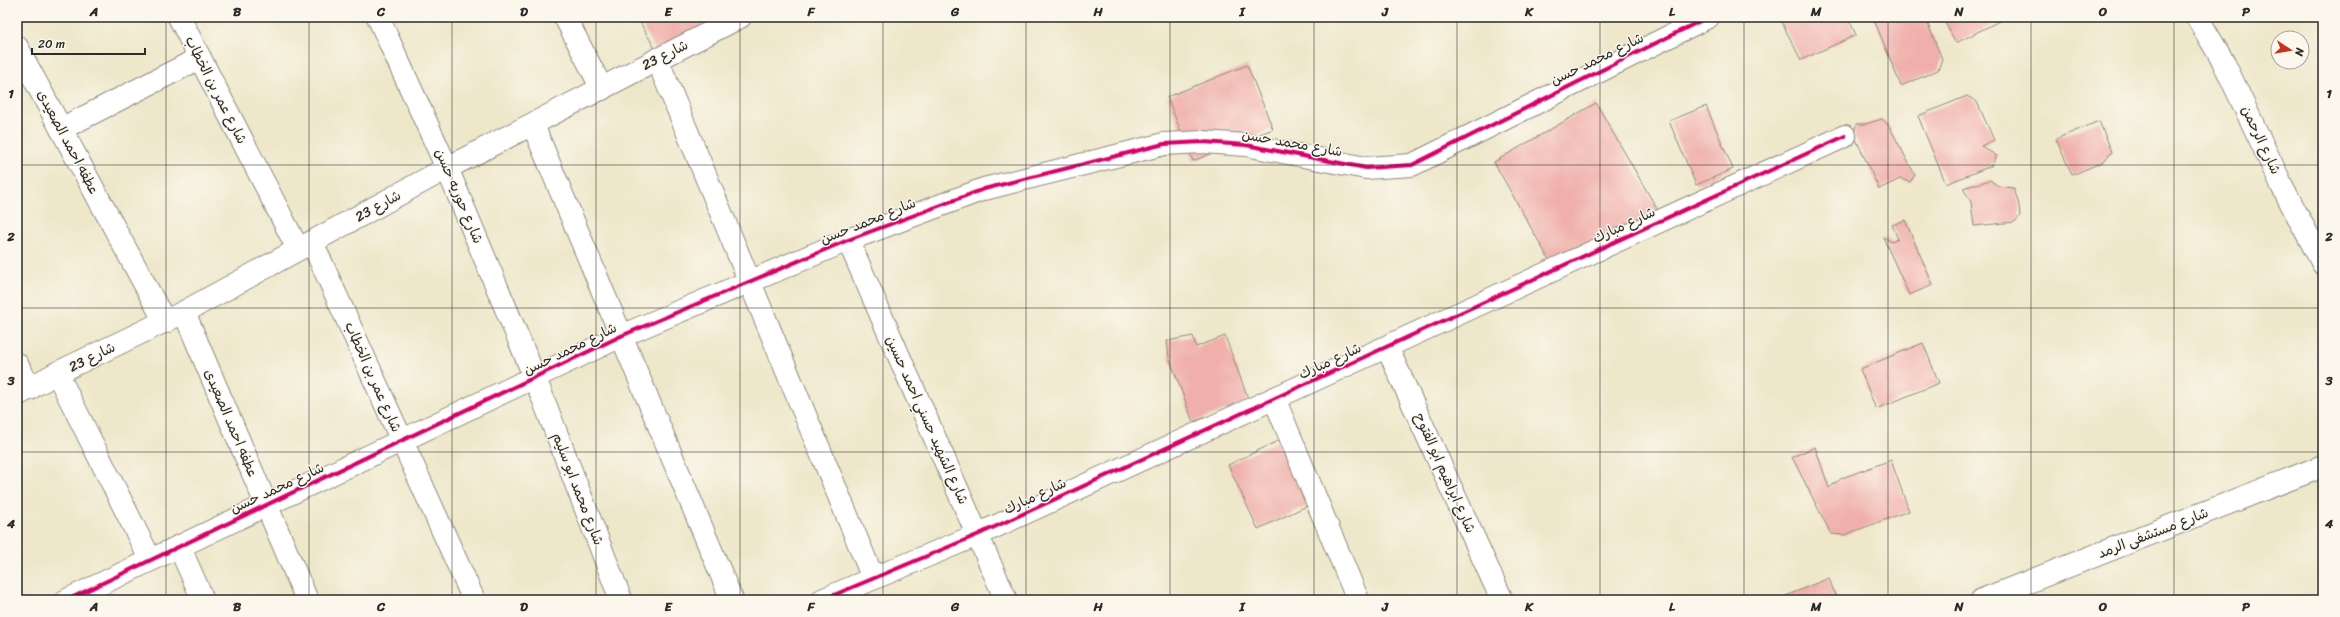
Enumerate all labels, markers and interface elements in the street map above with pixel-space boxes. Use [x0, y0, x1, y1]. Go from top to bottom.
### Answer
text: A [89, 0, 98, 23]
text: B [233, 0, 242, 23]
text: C [376, 0, 386, 23]
text: D [520, 0, 528, 23]
text: E [664, 0, 673, 23]
text: F [806, 0, 815, 23]
text: G [950, 0, 960, 23]
text: H [1092, 0, 1103, 23]
text: I [1238, 0, 1246, 23]
text: J [1381, 0, 1389, 23]
text: K [1524, 0, 1534, 23]
text: L [1669, 0, 1676, 23]
text: M [1810, 0, 1822, 23]
text: N [1953, 0, 1964, 23]
text: O [2098, 0, 2108, 23]
text: P [2242, 0, 2250, 23]
street label: شارع محمد حسن [1546, 25, 1648, 93]
scale bar [32, 30, 145, 56]
north arrow [2270, 30, 2310, 70]
street label: شارع عمر بن الخطاب [178, 31, 254, 149]
text: 20 m [38, 33, 65, 55]
street label: شارع 23 [637, 33, 693, 77]
text: N [2289, 45, 2310, 58]
text: 1 [8, 82, 14, 105]
text: 1 [2326, 82, 2332, 105]
street label: عطفه احمد الصعيدى [30, 85, 106, 199]
street label: شارع الرحمن [2234, 101, 2288, 179]
street label: شارع محمد حسن [1240, 122, 1344, 164]
street label: شارع حوريه حسن [428, 144, 490, 248]
street label: شارع 23 [350, 183, 406, 229]
street label: شارع محمد حسن [816, 190, 920, 252]
street label: شارع مبارك [1588, 199, 1660, 251]
text: 2 [6, 225, 15, 248]
text: 2 [2324, 225, 2333, 248]
street label: شارع محمد حسن [519, 315, 621, 383]
street label: شارع عمر بن الخطاب [337, 318, 409, 436]
street label: شارع الشهيد حسني احمد حسين [878, 331, 976, 509]
street label: شارع 23 [64, 335, 120, 379]
street label: شارع مبارك [1294, 335, 1366, 387]
street label: عطفه احمد الصعيدى [197, 365, 265, 481]
text: 3 [6, 369, 15, 392]
text: 3 [2324, 369, 2333, 392]
street label: شارع ابراهيم ابو الفتوح [1407, 409, 1483, 537]
street label: شارع محمد ابو سليم [545, 429, 611, 549]
street label: شارع محمد حسن [226, 455, 328, 521]
street label: شارع مبارك [999, 470, 1071, 522]
street label: شارع مستشفى الرمد [2094, 500, 2212, 566]
text: 4 [6, 512, 16, 535]
text: 4 [2324, 512, 2334, 535]
text: A [89, 595, 98, 617]
text: B [233, 595, 242, 617]
text: C [376, 595, 386, 617]
text: D [520, 595, 528, 617]
text: E [664, 595, 673, 617]
text: F [806, 595, 815, 617]
text: G [950, 595, 960, 617]
text: H [1092, 595, 1103, 617]
text: I [1238, 595, 1246, 617]
text: J [1381, 595, 1389, 617]
text: K [1524, 595, 1534, 617]
text: L [1669, 595, 1676, 617]
text: M [1810, 595, 1822, 617]
text: N [1953, 595, 1964, 617]
text: O [2098, 595, 2108, 617]
text: P [2242, 595, 2250, 617]

